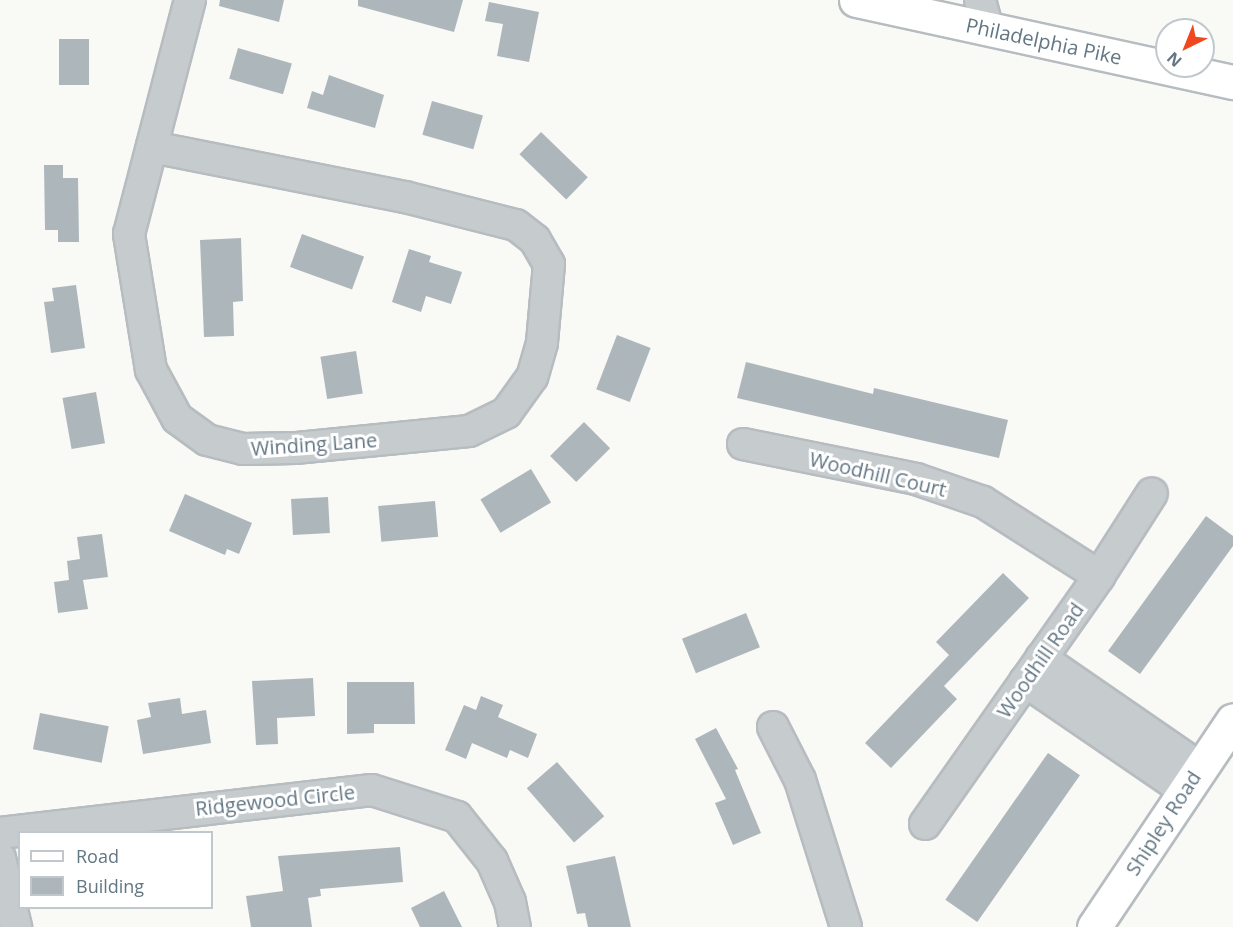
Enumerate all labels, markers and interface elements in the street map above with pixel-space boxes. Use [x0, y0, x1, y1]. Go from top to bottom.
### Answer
street label: Philadelphia Pike [964, 13, 1124, 69]
north arrow [1155, 18, 1215, 78]
text: N [1162, 47, 1186, 72]
street label: Winding Lane [250, 428, 378, 460]
street label: Woodhill Court [807, 447, 949, 501]
street label: Woodhill Road [991, 598, 1089, 722]
street label: Shipley Road [1120, 766, 1206, 880]
street label: Ridgewood Circle [194, 780, 356, 820]
legend [18, 831, 213, 909]
text: Road [76, 844, 119, 868]
text: Building [76, 874, 144, 898]

